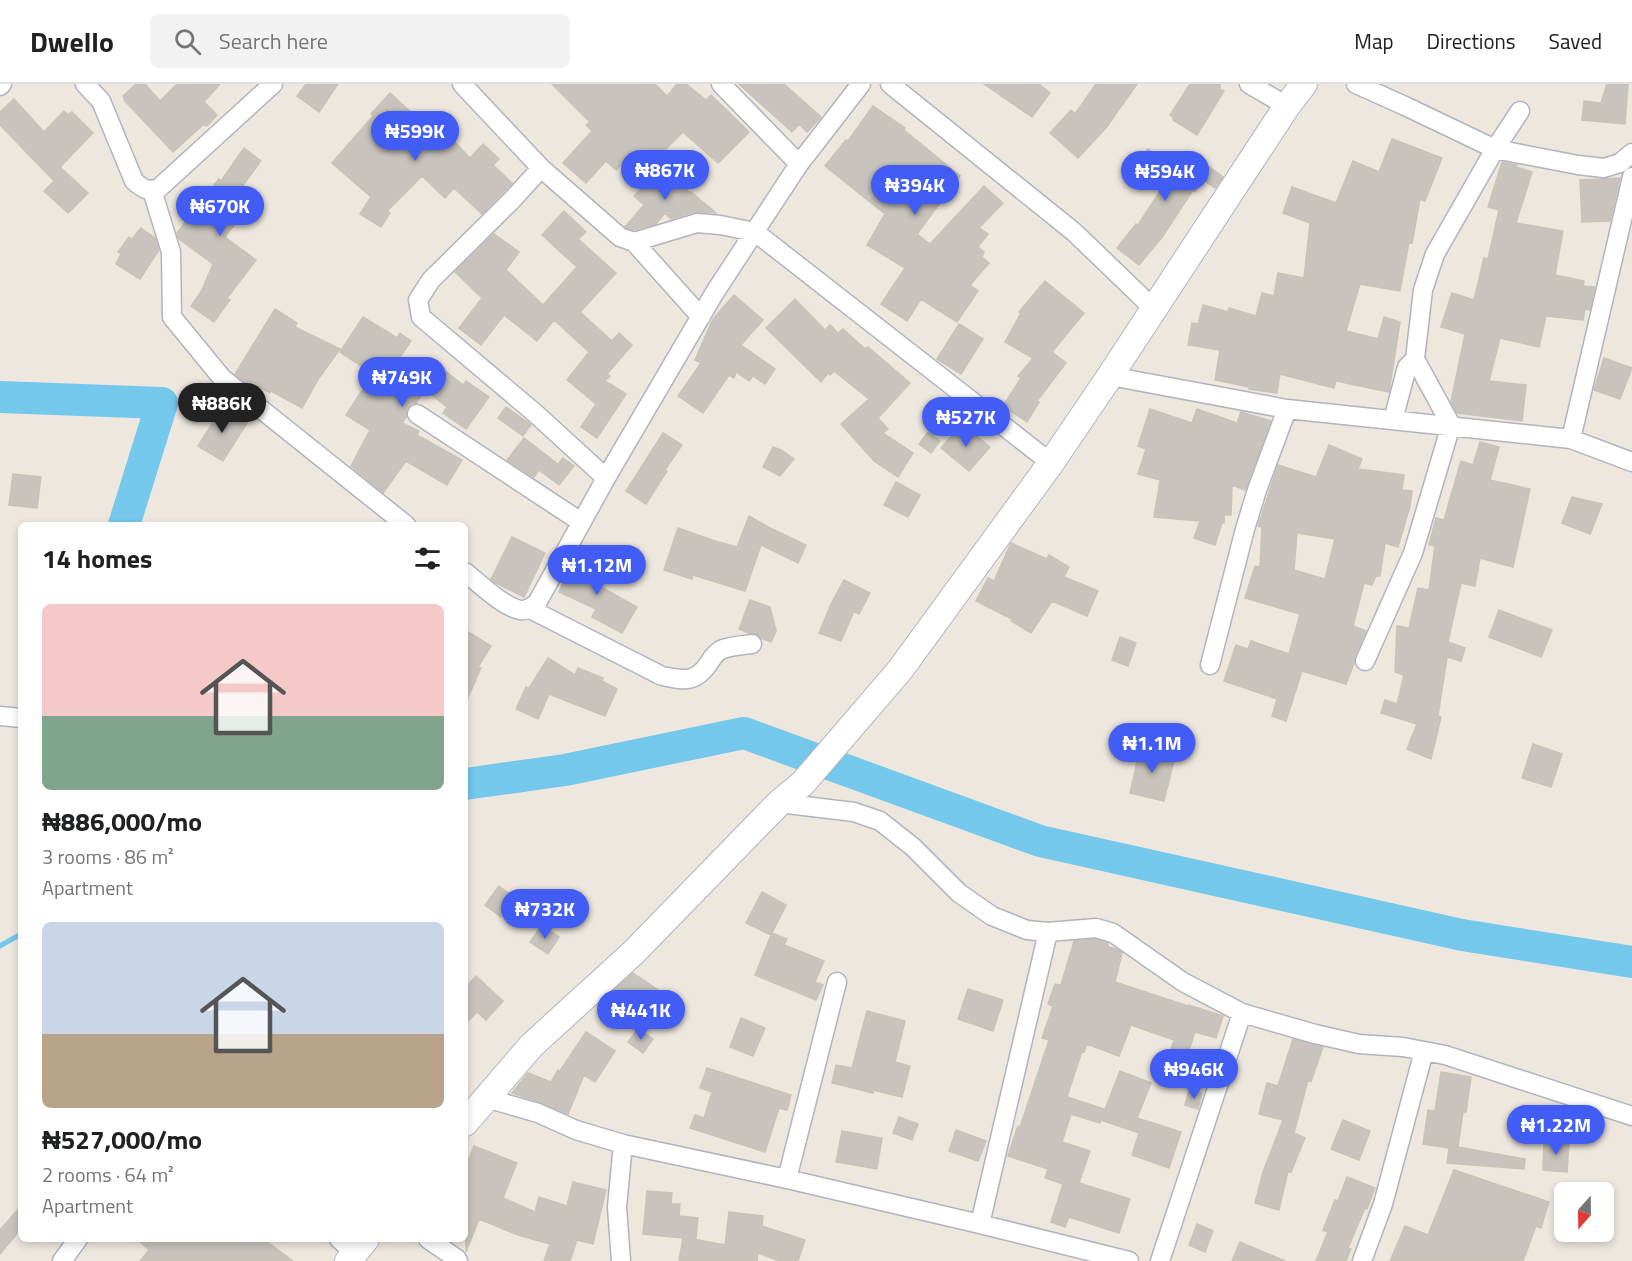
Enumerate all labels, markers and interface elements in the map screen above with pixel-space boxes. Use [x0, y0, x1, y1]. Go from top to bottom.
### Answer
search box [150, 14, 570, 68]
text: Dwello [30, 20, 114, 63]
text: Search here [219, 24, 328, 58]
icon: search [171, 25, 204, 58]
text: Map [1354, 25, 1394, 57]
text: Directions [1427, 25, 1516, 57]
text: Saved [1549, 25, 1602, 57]
pin: ₦599K [373, 111, 457, 162]
text: ₦599K [385, 115, 445, 146]
pin: ₦867K [623, 150, 707, 201]
pin: ₦594K [1123, 151, 1207, 202]
text: ₦867K [635, 154, 695, 185]
text: ₦594K [1135, 155, 1195, 186]
pin: ₦394K [873, 165, 957, 216]
text: ₦394K [885, 169, 945, 200]
pin: ₦670K [178, 186, 262, 237]
text: ₦670K [190, 190, 250, 221]
pin: ₦749K [360, 357, 444, 408]
text: ₦749K [372, 361, 432, 392]
pin: ₦886K [180, 383, 264, 434]
text: ₦886K [192, 387, 252, 418]
pin: ₦527K [924, 397, 1008, 448]
text: ₦527K [936, 401, 996, 432]
text: 14 homes [42, 539, 152, 578]
icon: filters [411, 542, 444, 575]
pin: ₦1.12M [548, 545, 646, 596]
text: ₦1.12M [562, 549, 632, 580]
icon: home [189, 643, 297, 751]
pin: ₦1.1M [1110, 723, 1194, 774]
text: ₦1.1M [1122, 727, 1182, 758]
text: ₦886,000/mo [42, 802, 202, 841]
text: 3 rooms · 86 m² [42, 841, 174, 872]
text: Apartment [42, 872, 133, 903]
pin: ₦732K [503, 889, 587, 940]
text: ₦732K [515, 893, 575, 924]
icon: home [189, 961, 297, 1069]
pin: ₦441K [599, 990, 683, 1041]
text: ₦441K [611, 994, 671, 1025]
pin: ₦946K [1152, 1049, 1236, 1100]
text: ₦946K [1164, 1053, 1224, 1084]
pin: ₦1.22M [1507, 1105, 1605, 1156]
text: ₦1.22M [1521, 1109, 1591, 1140]
text: ₦527,000/mo [42, 1120, 202, 1159]
text: 2 rooms · 64 m² [42, 1159, 174, 1190]
north arrow [1554, 1182, 1614, 1242]
map controls [1554, 1182, 1614, 1242]
text: Apartment [42, 1190, 133, 1221]

